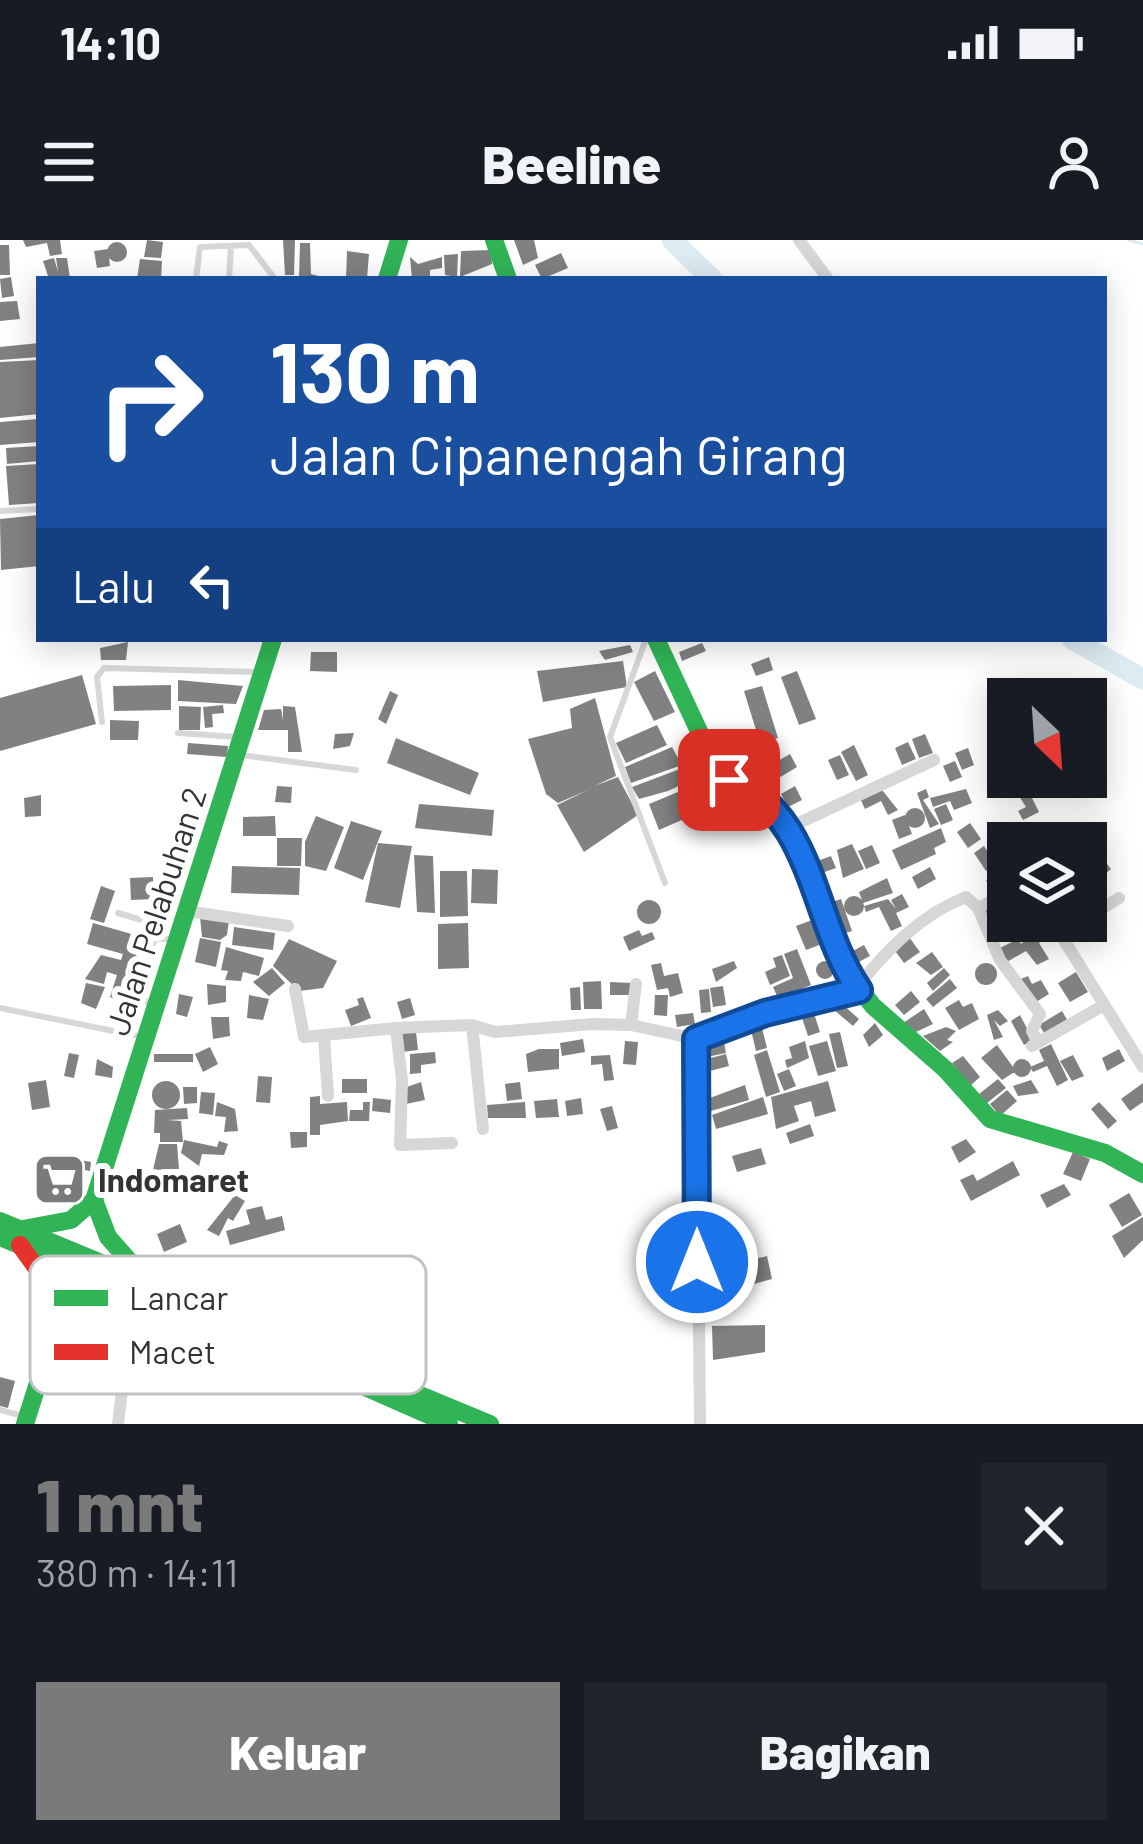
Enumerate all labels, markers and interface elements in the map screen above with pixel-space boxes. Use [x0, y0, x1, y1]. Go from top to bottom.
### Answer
text: 14:10 [60, 15, 161, 69]
icon: menu [36, 129, 102, 195]
icon: person [1041, 129, 1107, 195]
text: Beeline [482, 130, 661, 195]
text: 130 m [270, 319, 480, 420]
icon: right [72, 324, 228, 480]
text: Jalan Cipanengah Girang [270, 421, 848, 486]
icon: left [179, 552, 245, 618]
text: Lalu [72, 558, 155, 612]
north arrow [987, 678, 1107, 798]
map controls [987, 678, 1107, 942]
pin [678, 729, 780, 831]
icon: arrive [696, 747, 762, 813]
street label: Jalan Pelabuhan 2 [96, 782, 214, 1040]
button: layers [987, 822, 1107, 942]
supermarket icon: Indomaret [31, 1151, 87, 1207]
place label: Indomaret [98, 1159, 249, 1199]
position arrow [634, 1199, 760, 1325]
legend [30, 1256, 426, 1394]
text: Lancar [129, 1277, 228, 1317]
text: Macet [129, 1331, 216, 1371]
text: 1 mnt [36, 1460, 204, 1546]
button: close [981, 1463, 1107, 1589]
text: 380 m · 14:11 [36, 1548, 238, 1595]
button: Keluar [36, 1682, 560, 1820]
button: Bagikan [584, 1682, 1107, 1820]

